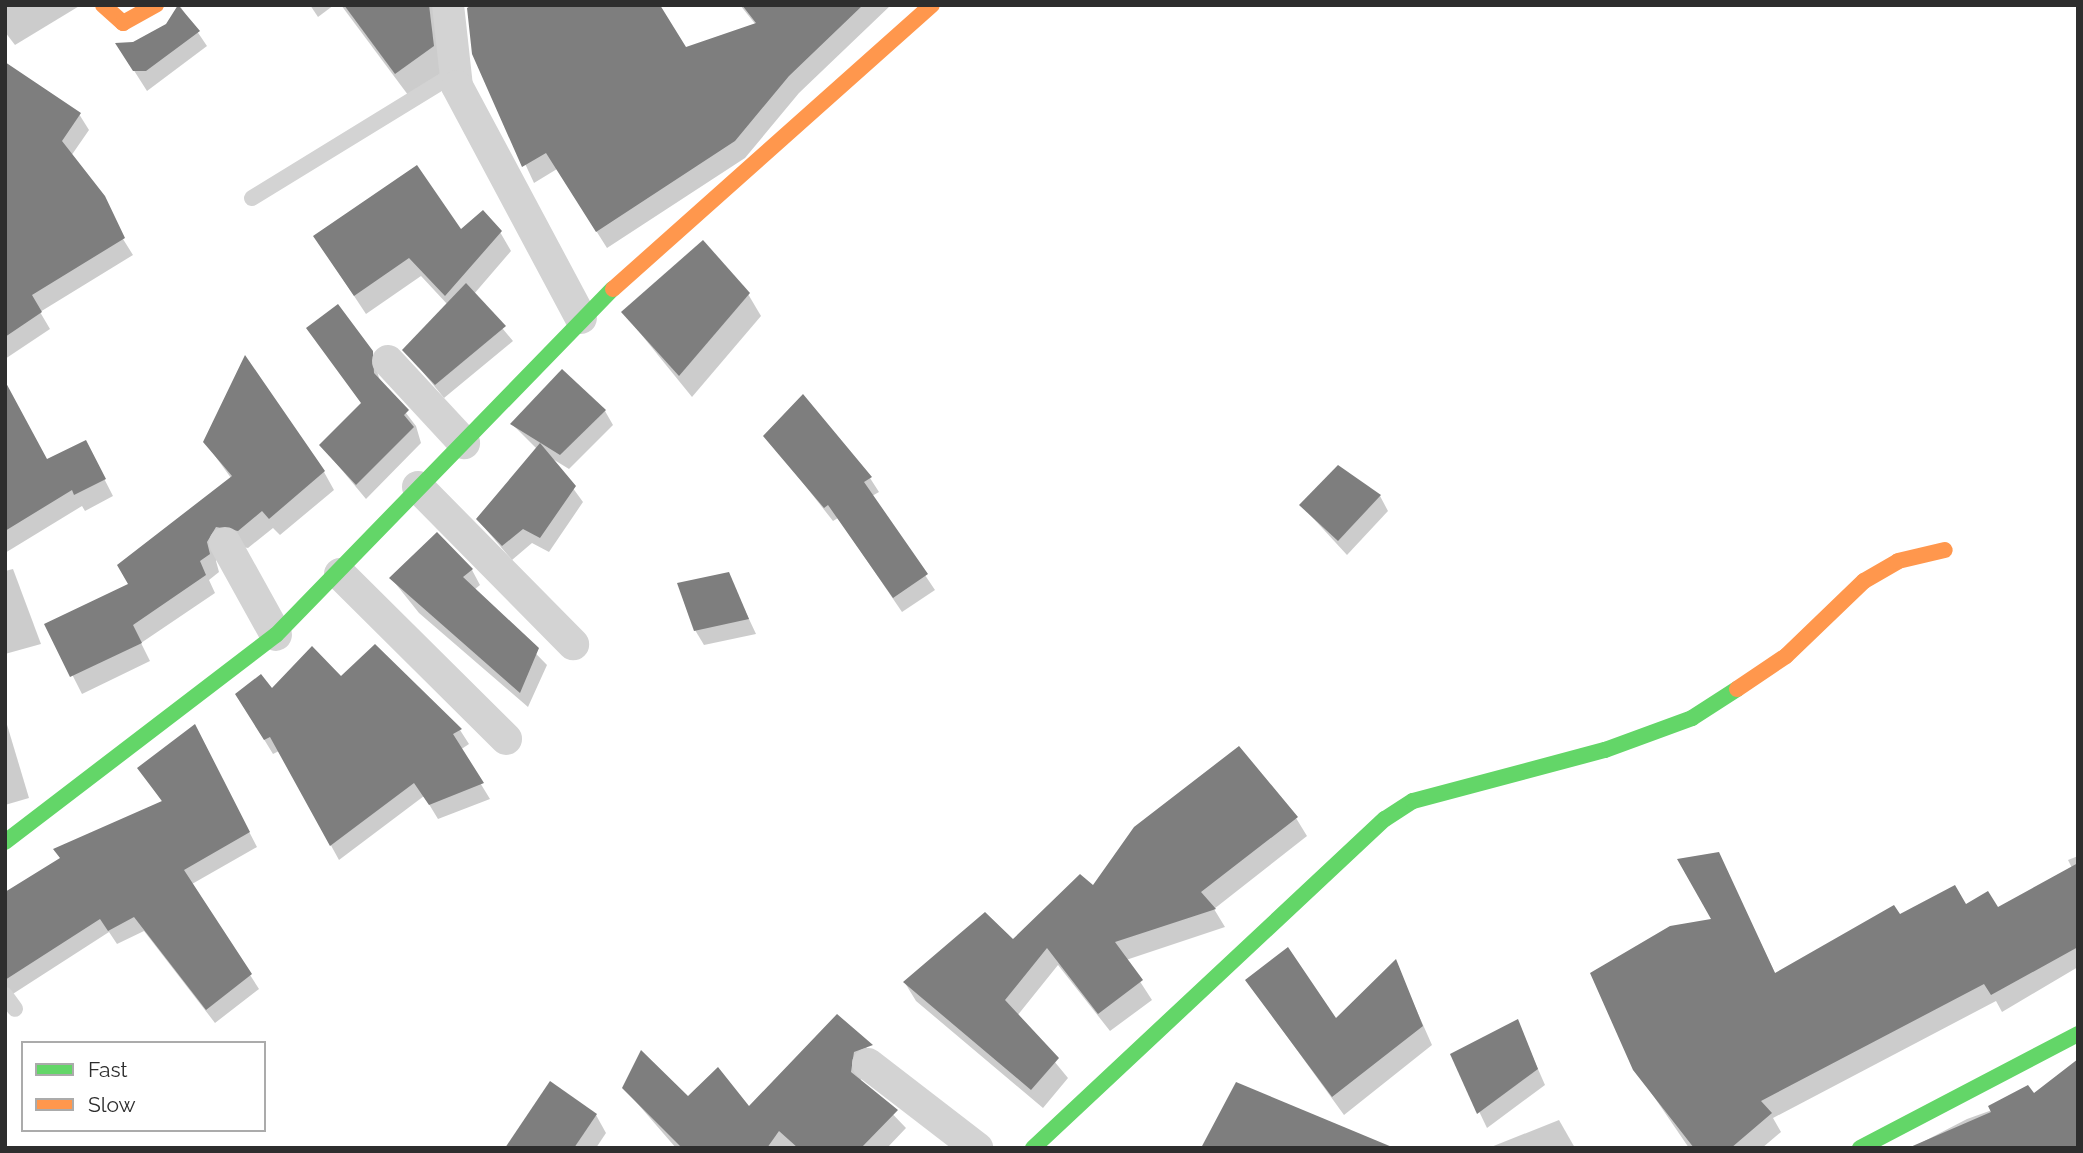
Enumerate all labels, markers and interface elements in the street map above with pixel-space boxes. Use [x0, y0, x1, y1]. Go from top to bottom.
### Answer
legend [21, 1041, 266, 1132]
text: Fast [88, 1057, 128, 1082]
text: Slow [88, 1092, 136, 1117]

